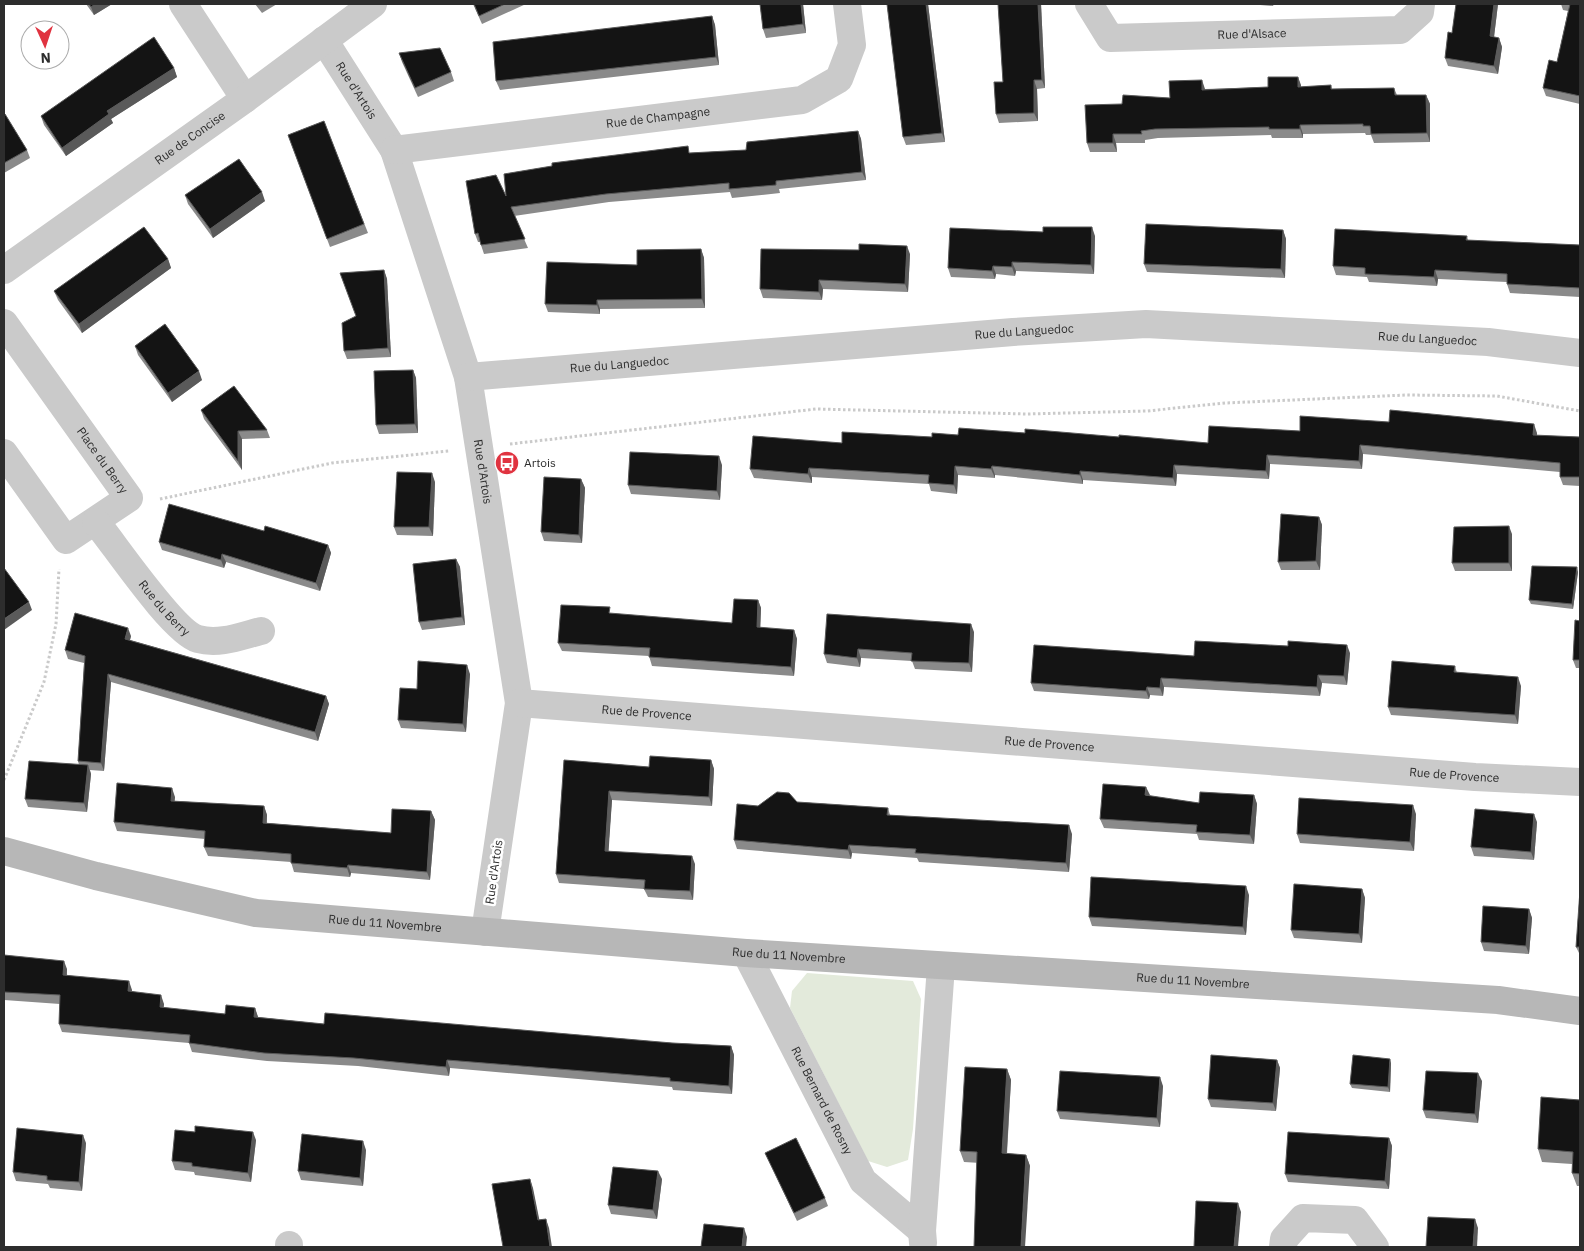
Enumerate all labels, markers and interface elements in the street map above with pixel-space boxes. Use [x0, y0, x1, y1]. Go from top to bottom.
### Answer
north arrow [20, 20, 70, 70]
street label: Rue d'Alsace [1217, 25, 1287, 42]
text: N [40, 49, 51, 67]
street label: Rue d'Artois [333, 59, 381, 122]
street label: Rue de Champagne [605, 103, 711, 131]
street label: Rue de Concise [152, 107, 228, 168]
street label: Rue du Languedoc [974, 320, 1074, 342]
street label: Rue du Languedoc [1378, 328, 1478, 348]
street label: Rue du Languedoc [569, 352, 670, 376]
street label: Place du Berry [74, 424, 132, 496]
street label: Rue d'Artois [471, 438, 496, 505]
bus stop icon: Artois [494, 450, 520, 476]
place label: Artois [524, 455, 556, 470]
street label: Rue du Berry [136, 577, 193, 639]
street label: Rue de Provence [601, 701, 693, 723]
street label: Rue de Provence [1004, 733, 1095, 755]
street label: Rue de Provence [1409, 764, 1500, 785]
street label: Rue d'Artois [482, 839, 505, 905]
street label: Rue du 11 Novembre [328, 911, 443, 935]
street label: Rue du 11 Novembre [731, 944, 846, 966]
street label: Rue du 11 Novembre [1136, 969, 1251, 991]
street label: Rue Bernard de Rosny [788, 1044, 856, 1157]

